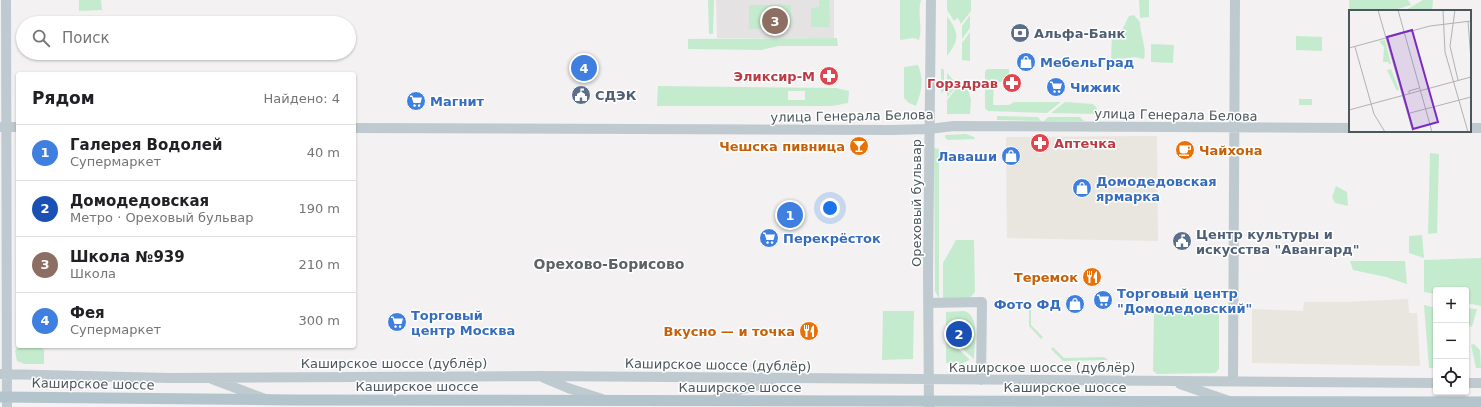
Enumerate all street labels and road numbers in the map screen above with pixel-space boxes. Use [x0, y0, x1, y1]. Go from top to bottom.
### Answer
street label: улица Генерала Белова [1094, 106, 1258, 124]
street label: улица Генерала Белова [770, 107, 934, 125]
street label: Ореховый бульвар [909, 139, 924, 267]
street label: Каширское шоссе (дублёр) [301, 356, 487, 371]
street label: Каширское шоссе (дублёр) [625, 356, 811, 374]
street label: Каширское шоссе (дублёр) [949, 360, 1135, 375]
street label: Каширское шоссе [31, 375, 155, 393]
street label: Каширское шоссе [355, 379, 479, 394]
street label: Каширское шоссе [678, 380, 802, 395]
street label: Каширское шоссе [1003, 380, 1127, 395]

